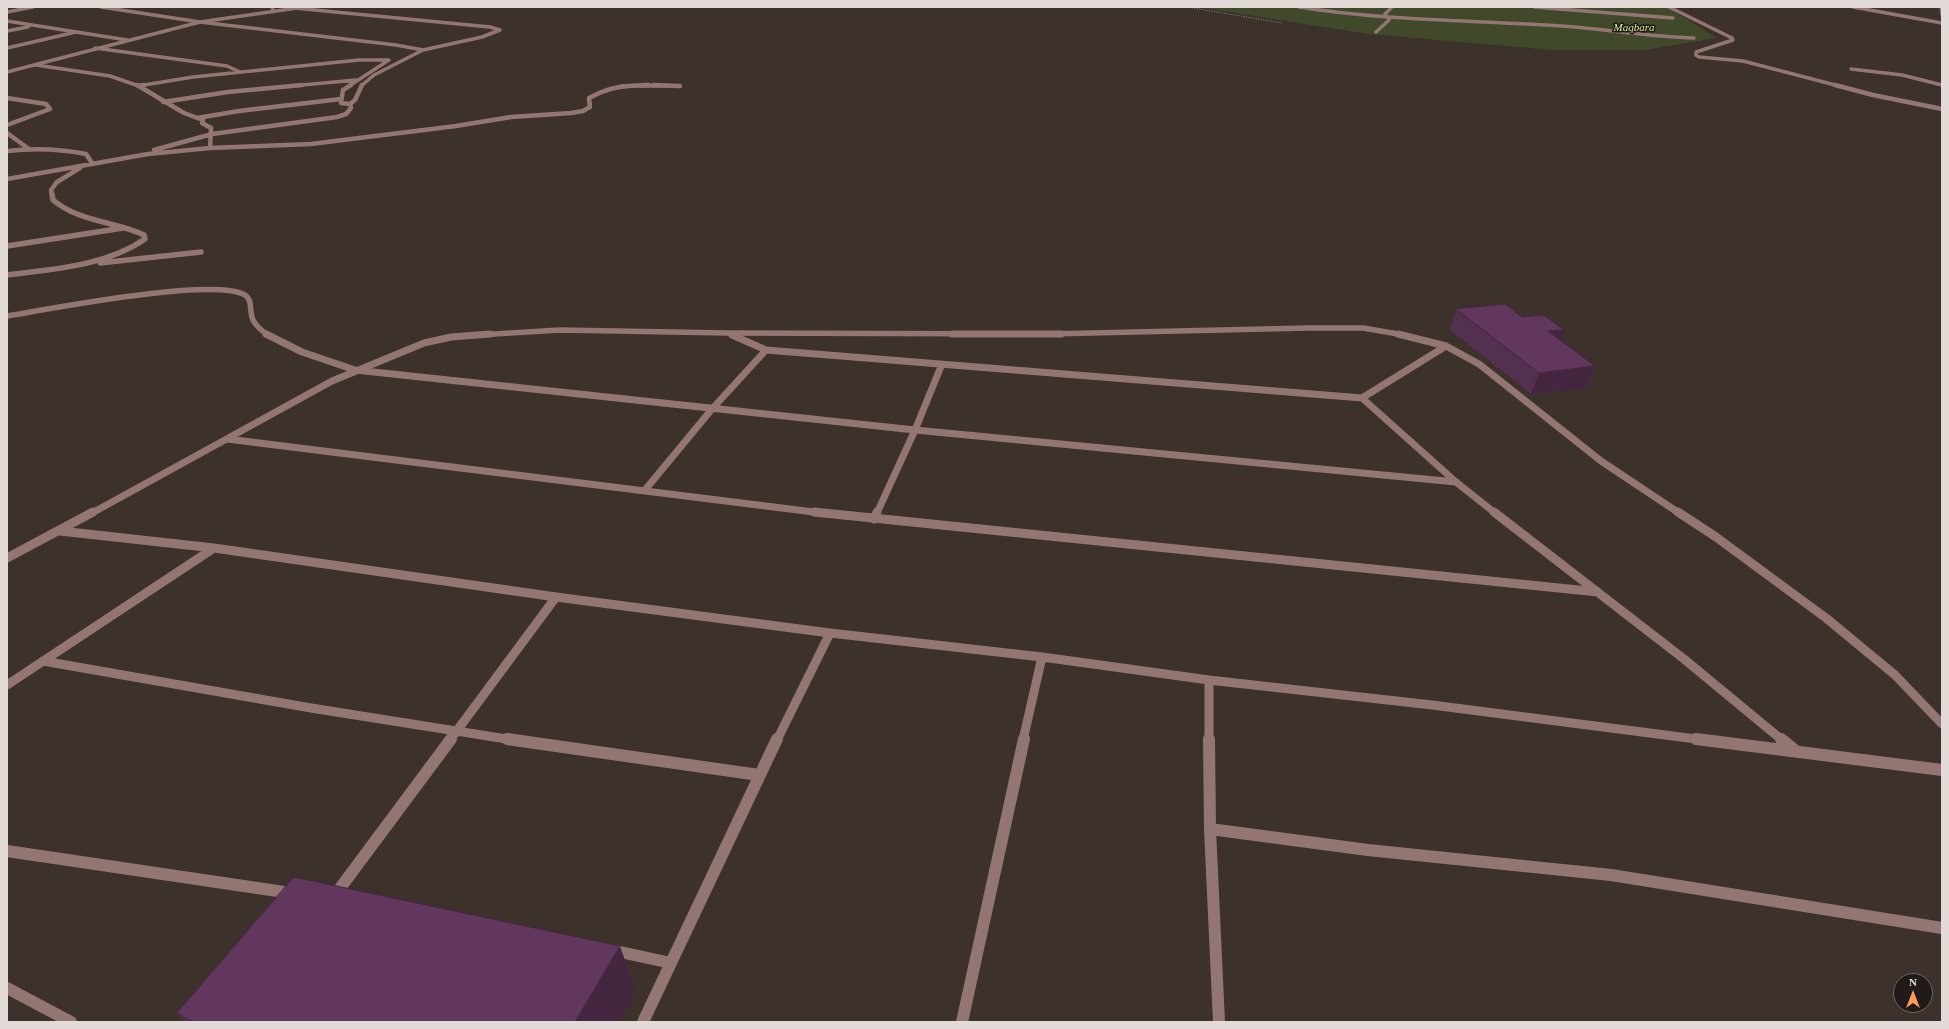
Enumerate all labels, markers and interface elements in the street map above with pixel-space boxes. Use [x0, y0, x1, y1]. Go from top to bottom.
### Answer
park label: Maqbara [1614, 21, 1654, 35]
north arrow [1893, 973, 1933, 1013]
text: N [1909, 976, 1917, 988]

